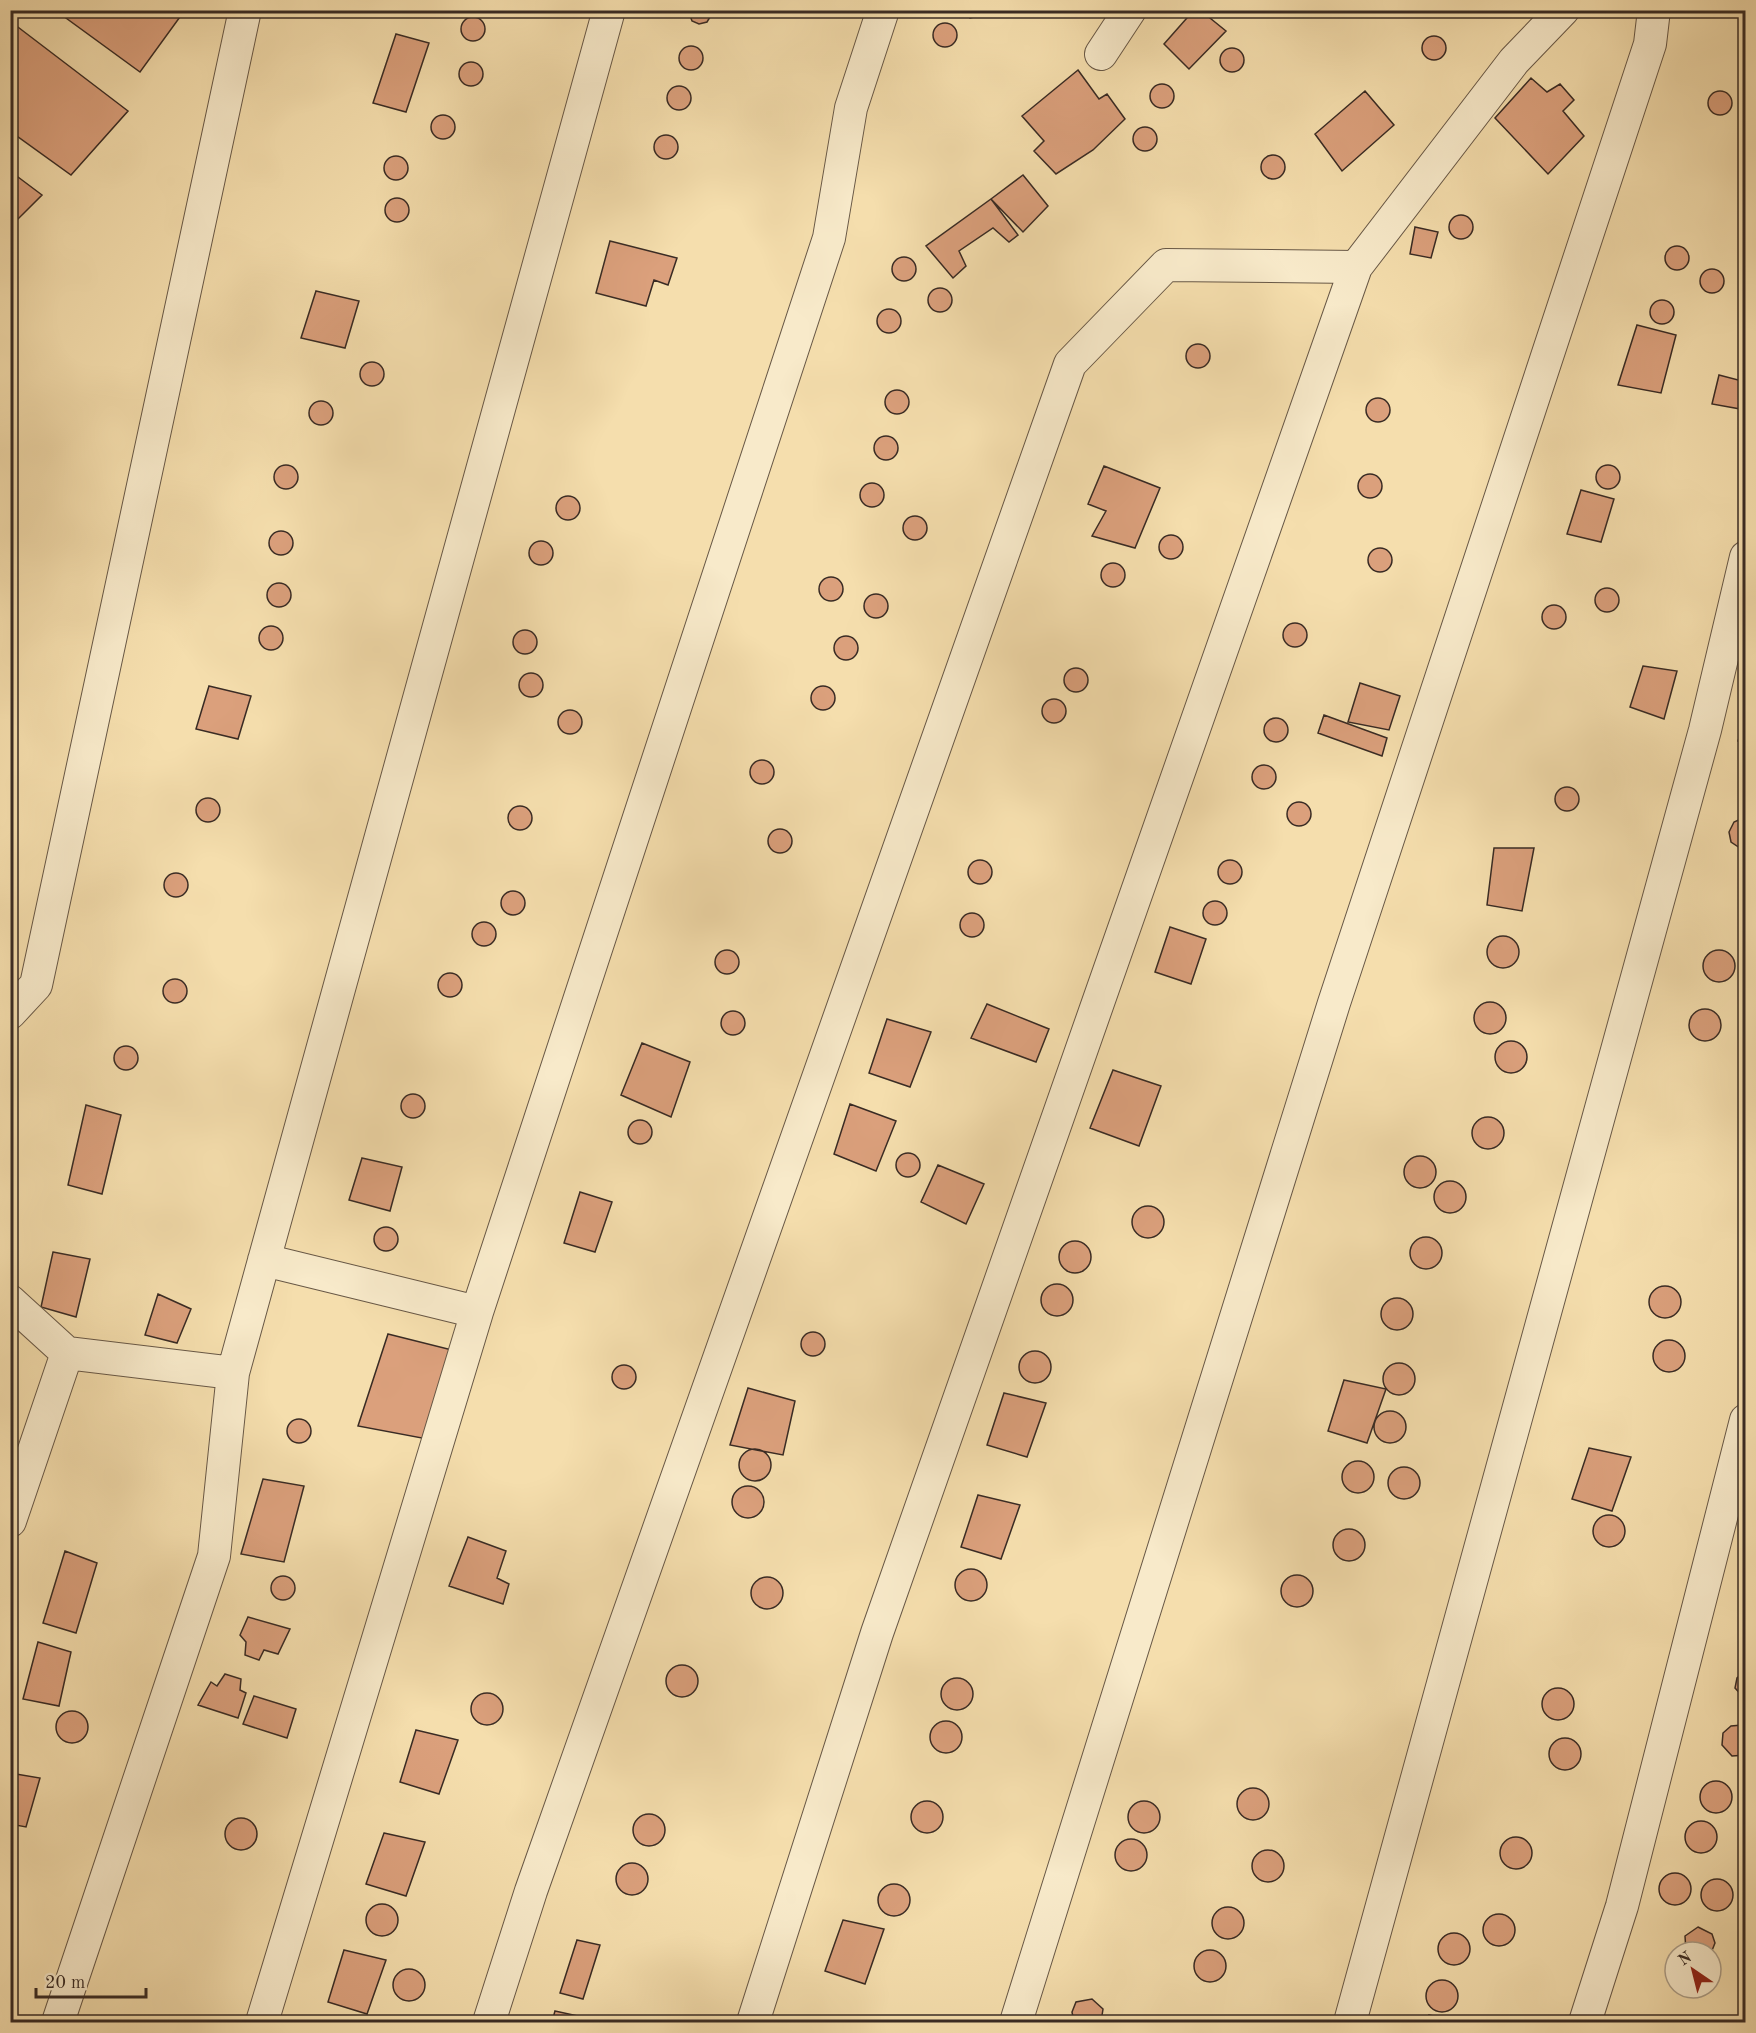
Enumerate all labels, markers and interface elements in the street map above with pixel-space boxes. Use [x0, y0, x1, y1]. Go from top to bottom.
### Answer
north arrow [1663, 1940, 1723, 2000]
text: N [1676, 1949, 1696, 1969]
scale bar [36, 1961, 146, 1999]
text: 20 m [45, 1974, 85, 1992]

